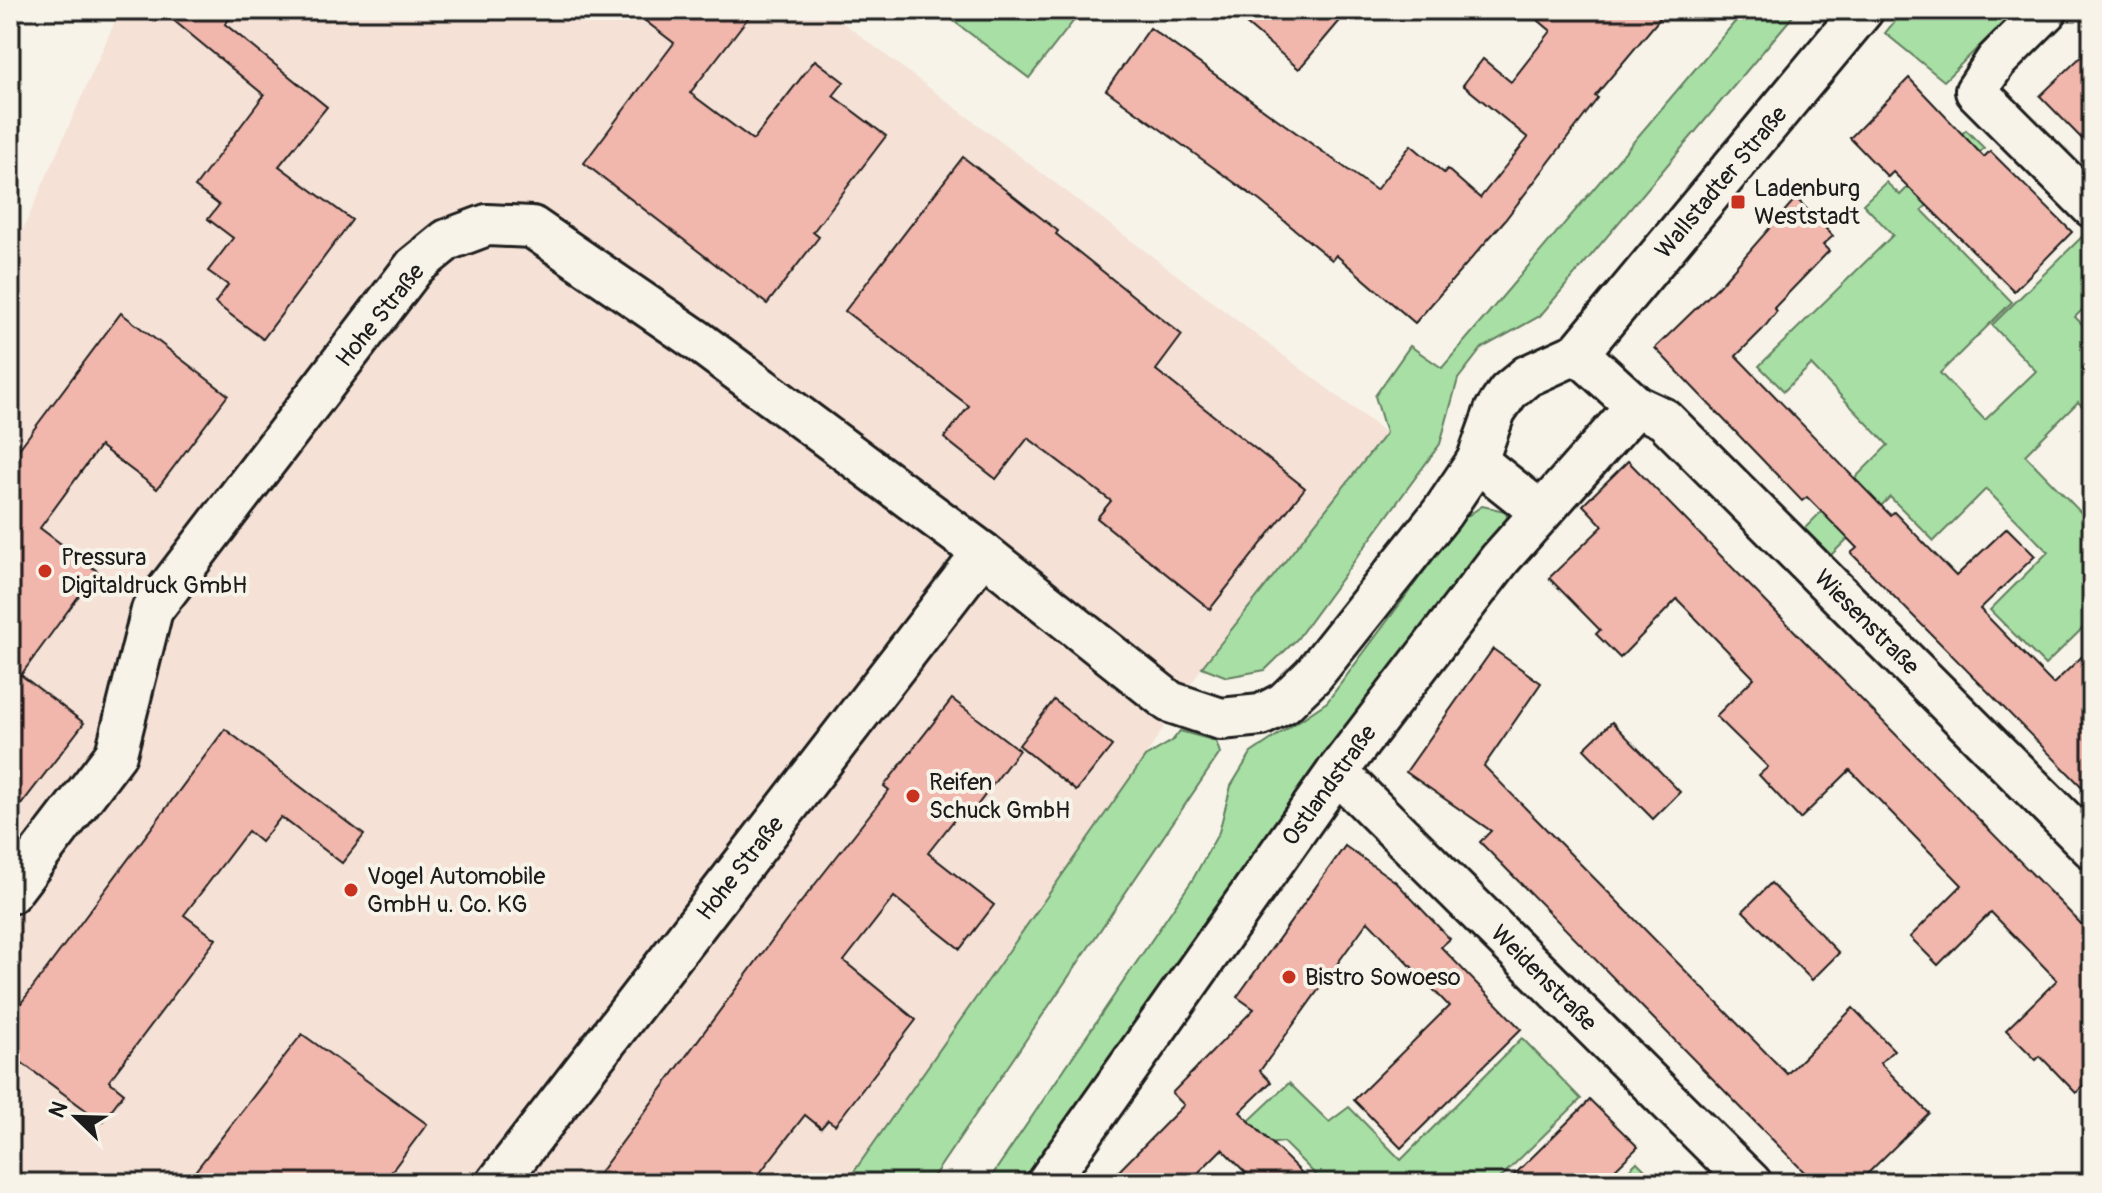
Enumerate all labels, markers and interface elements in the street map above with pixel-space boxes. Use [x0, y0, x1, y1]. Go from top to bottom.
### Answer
street label: Wallstadter Straße [1649, 100, 1794, 264]
place label: Ladenburg Weststadt [1754, 174, 1860, 231]
marker: Ladenburg Weststadt [1729, 193, 1747, 211]
street label: Hohe Straße [330, 258, 431, 373]
place label: Pressura Digitaldruck GmbH [61, 543, 247, 600]
marker: Pressura Digitaldruck GmbH [36, 562, 54, 580]
street label: Wiesenstraße [1808, 564, 1925, 681]
street label: Ostlandstraße [1276, 719, 1383, 851]
place label: Reifen Schuck GmbH [929, 768, 1070, 825]
marker: Reifen Schuck GmbH [904, 787, 922, 805]
street label: Hohe Straße [691, 810, 790, 926]
place label: Vogel Automobile GmbH u. Co. KG [367, 862, 546, 919]
marker: Vogel Automobile GmbH u. Co. KG [342, 881, 360, 899]
street label: Weidenstraße [1485, 919, 1603, 1038]
place label: Bistro Sowoeso [1305, 963, 1461, 992]
marker: Bistro Sowoeso [1280, 968, 1298, 986]
north arrow [36, 1077, 116, 1157]
text: N [43, 1097, 74, 1122]

